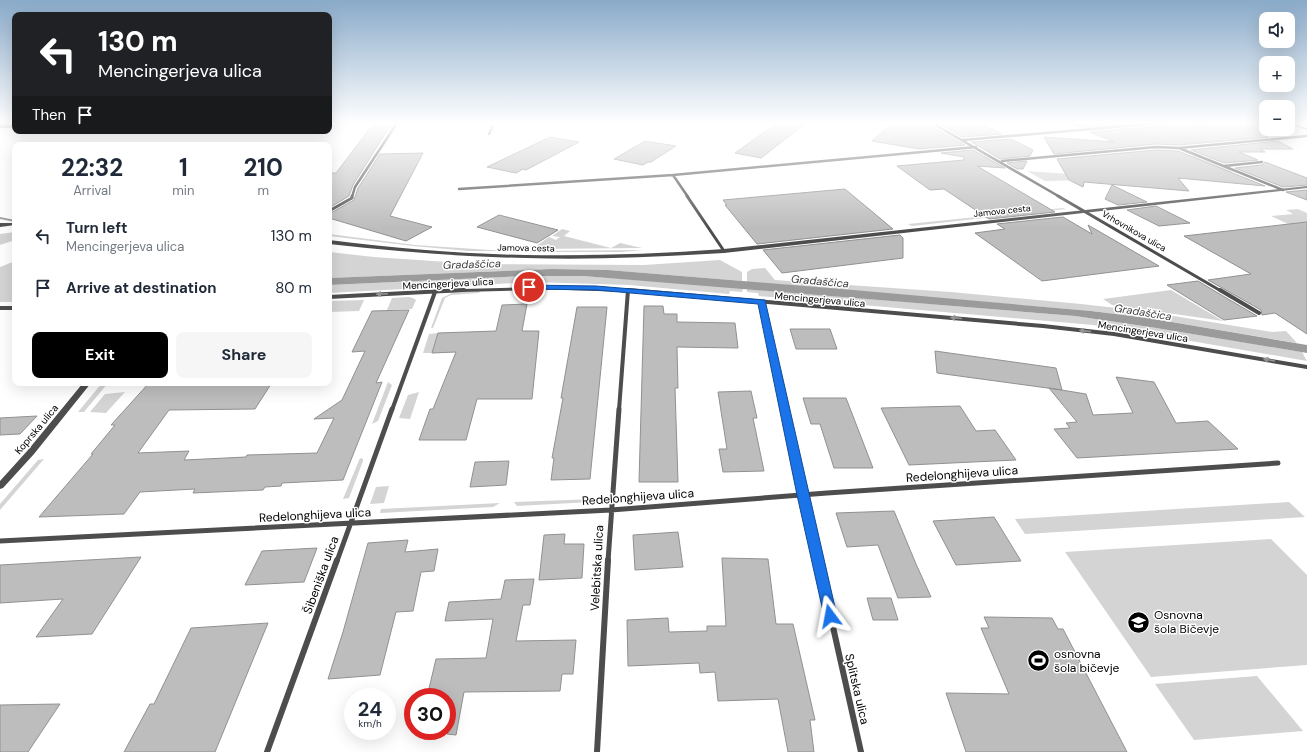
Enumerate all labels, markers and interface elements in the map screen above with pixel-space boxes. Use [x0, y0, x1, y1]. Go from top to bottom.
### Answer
map controls [1259, 12, 1295, 136]
button: sound [1259, 12, 1295, 48]
text: 130 m [98, 23, 178, 60]
icon: left [32, 28, 84, 80]
button: + [1259, 56, 1295, 92]
text: Mencingerjeva ulica [98, 59, 262, 83]
button: − [1259, 100, 1295, 136]
icon: arrive [74, 104, 96, 126]
text: Then [32, 105, 66, 125]
text: 22:32 [61, 152, 123, 183]
text: 1 [179, 152, 188, 183]
text: 210 [243, 152, 283, 183]
text: Arrival [73, 182, 111, 199]
text: min [172, 182, 194, 199]
text: m [257, 182, 269, 199]
street label: Jamova cesta [973, 202, 1031, 220]
street label: Vrhovnikova ulica [1100, 208, 1168, 254]
text: Turn left [66, 218, 127, 238]
icon: left [32, 225, 54, 247]
text: 130 m [271, 226, 312, 246]
text: Mencingerjeva ulica [66, 238, 184, 255]
street label: Jamova cesta [497, 242, 555, 255]
water label: Gradaščica [443, 256, 501, 272]
pin [512, 270, 546, 304]
water label: Gradaščica [790, 271, 850, 291]
street label: Mencingerjeva ulica [402, 275, 494, 292]
icon: arrive [518, 276, 540, 298]
icon: arrive [32, 277, 54, 299]
text: Arrive at destination [66, 278, 217, 298]
text: 80 m [275, 278, 312, 298]
street label: Mencingerjeva ulica [774, 289, 866, 310]
one-way arrow [376, 291, 388, 298]
water label: Gradaščica [1113, 301, 1173, 323]
one-way arrow [949, 315, 962, 322]
street label: Mencingerjeva ulica [1097, 318, 1189, 345]
one-way arrow [1079, 328, 1091, 334]
button: Exit [32, 332, 168, 378]
button: Share [176, 332, 312, 378]
one-way arrow [1262, 357, 1275, 363]
street label: Koprska ulica [12, 402, 61, 457]
street label: Redelonghijeva ulica [906, 462, 1018, 486]
street label: Redelonghijeva ulica [582, 485, 694, 509]
street label: Redelonghijeva ulica [259, 504, 371, 526]
street label: Velebitska ulica [587, 525, 607, 611]
street label: Šibeniška ulica [300, 534, 342, 616]
position arrow [809, 595, 851, 637]
place label: Osnovna šola Bičevje [1154, 607, 1219, 637]
school or university icon: Osnovna šola Bičevje [1125, 609, 1151, 635]
place label: osnovna šola bičevje [1054, 646, 1120, 676]
sports icon: osnovna šola bičevje [1025, 648, 1051, 674]
street label: Splitska ulica [841, 652, 873, 726]
speed limit sign: 30 [404, 688, 456, 740]
text: 24 [358, 696, 382, 722]
text: km/h [358, 717, 382, 730]

